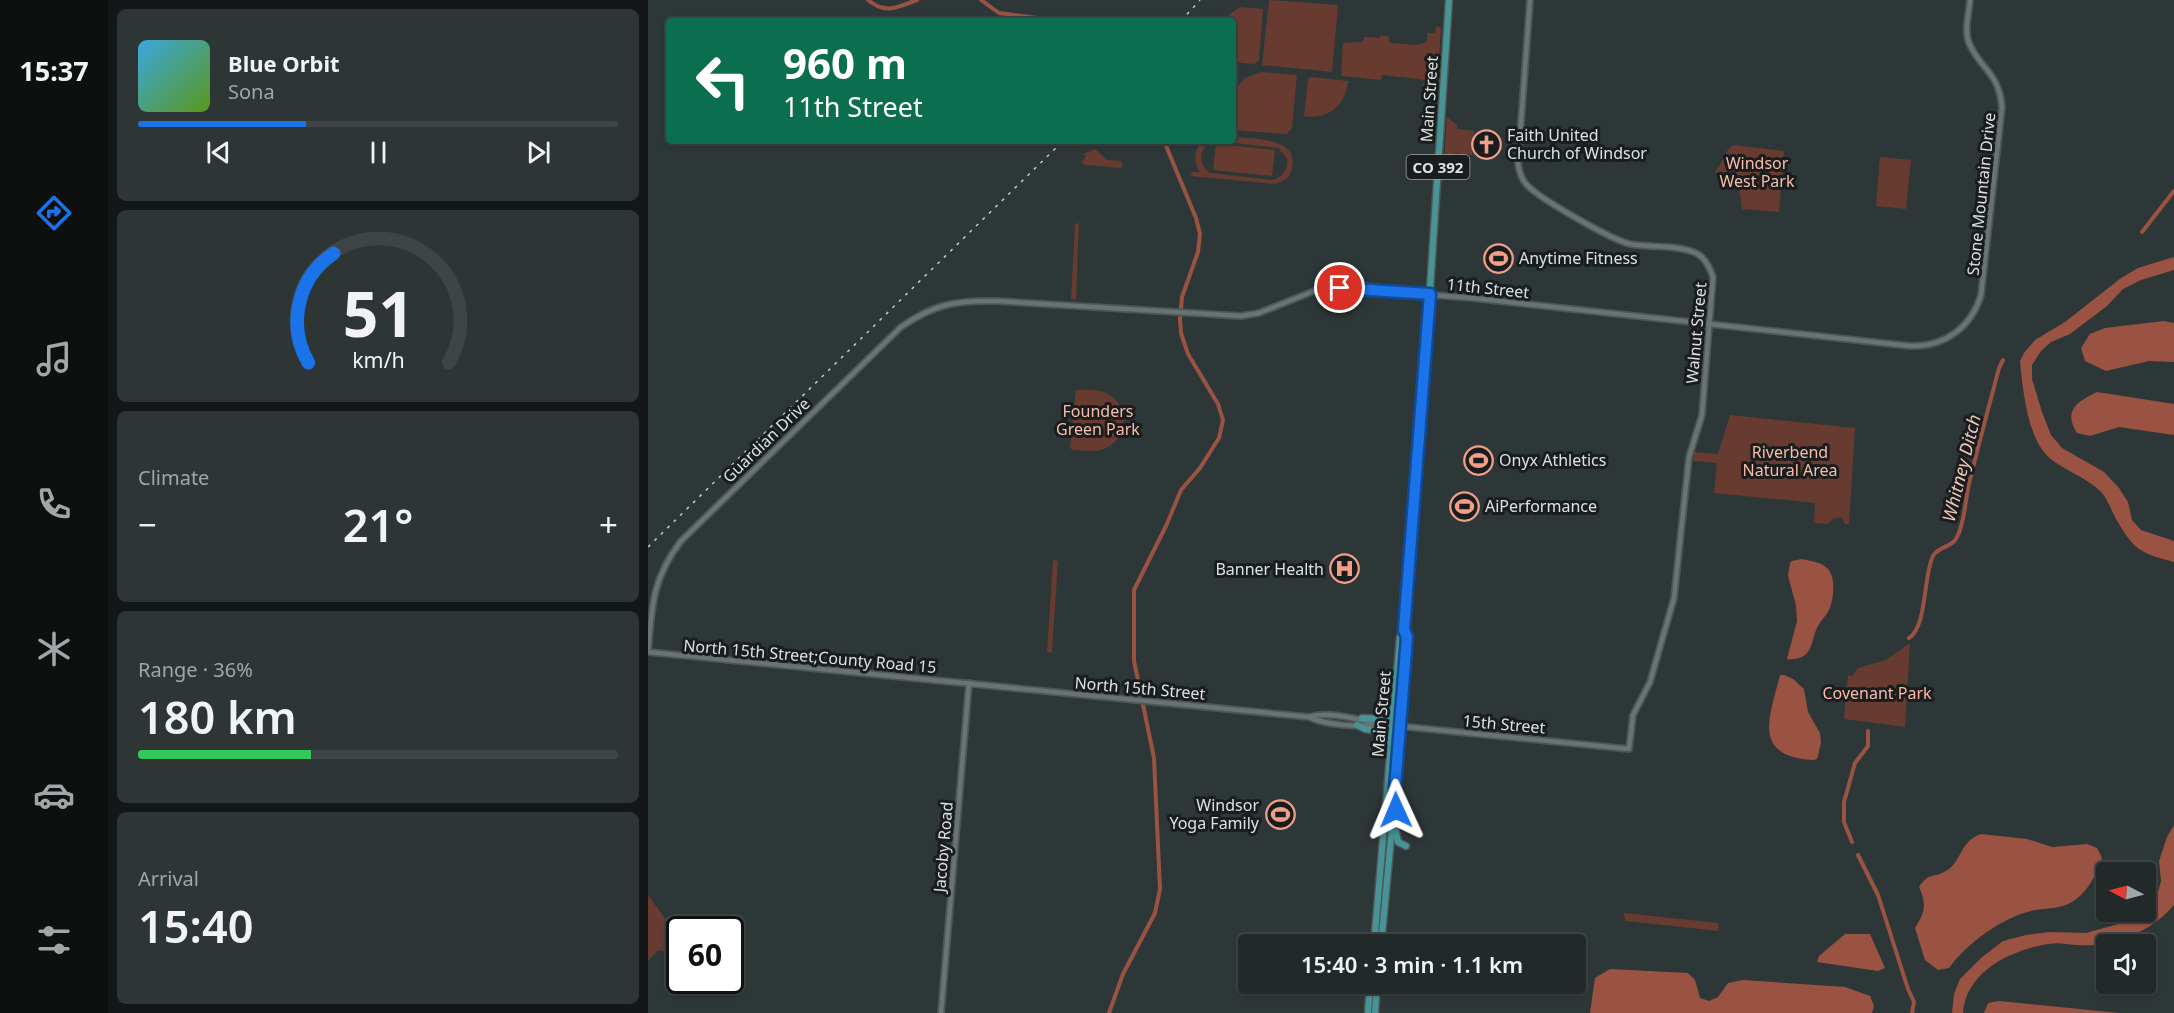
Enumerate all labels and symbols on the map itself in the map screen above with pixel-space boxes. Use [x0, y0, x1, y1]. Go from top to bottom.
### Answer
street label: Main Street [1415, 55, 1443, 143]
street label: Stone Mountain Drive [1962, 111, 2000, 277]
place label: Faith United Church of Windsor [1507, 124, 1647, 164]
church icon: Faith United Church of Windsor [1470, 128, 1502, 160]
park label: Windsor West Park [1720, 152, 1795, 192]
road number: CO 392 [1406, 155, 1470, 179]
sports icon: Anytime Fitness [1482, 242, 1514, 274]
place label: Anytime Fitness [1519, 247, 1638, 269]
pin [1314, 262, 1365, 313]
street label: 11th Street [1446, 273, 1531, 303]
street label: Walnut Street [1681, 281, 1711, 385]
street label: Guardian Drive [718, 393, 814, 487]
park label: Founders Green Park [1056, 400, 1140, 440]
water label: Whitney Ditch [1936, 412, 1986, 524]
park label: Riverbend Natural Area [1743, 441, 1837, 481]
sports icon: Onyx Athletics [1462, 444, 1494, 476]
place label: Onyx Athletics [1499, 449, 1606, 471]
sports icon: AiPerformance [1448, 490, 1480, 522]
place label: AiPerformance [1485, 495, 1597, 517]
hospital icon: Banner Health [1329, 553, 1361, 585]
place label: Banner Health [1215, 558, 1324, 580]
street label: North 15th Street;County Road 15 [683, 634, 937, 678]
street label: Main Street [1366, 670, 1396, 758]
street label: North 15th Street [1074, 671, 1206, 705]
park label: Covenant Park [1822, 682, 1932, 704]
street label: 15th Street [1462, 709, 1546, 739]
position arrow [1364, 778, 1428, 842]
place label: Windsor Yoga Family [1169, 794, 1260, 834]
sports icon: Windsor Yoga Family [1264, 798, 1296, 830]
street label: Jacoby Road [928, 801, 958, 895]
north arrow [2096, 862, 2156, 922]
speed limit sign: 60 [666, 916, 744, 994]

